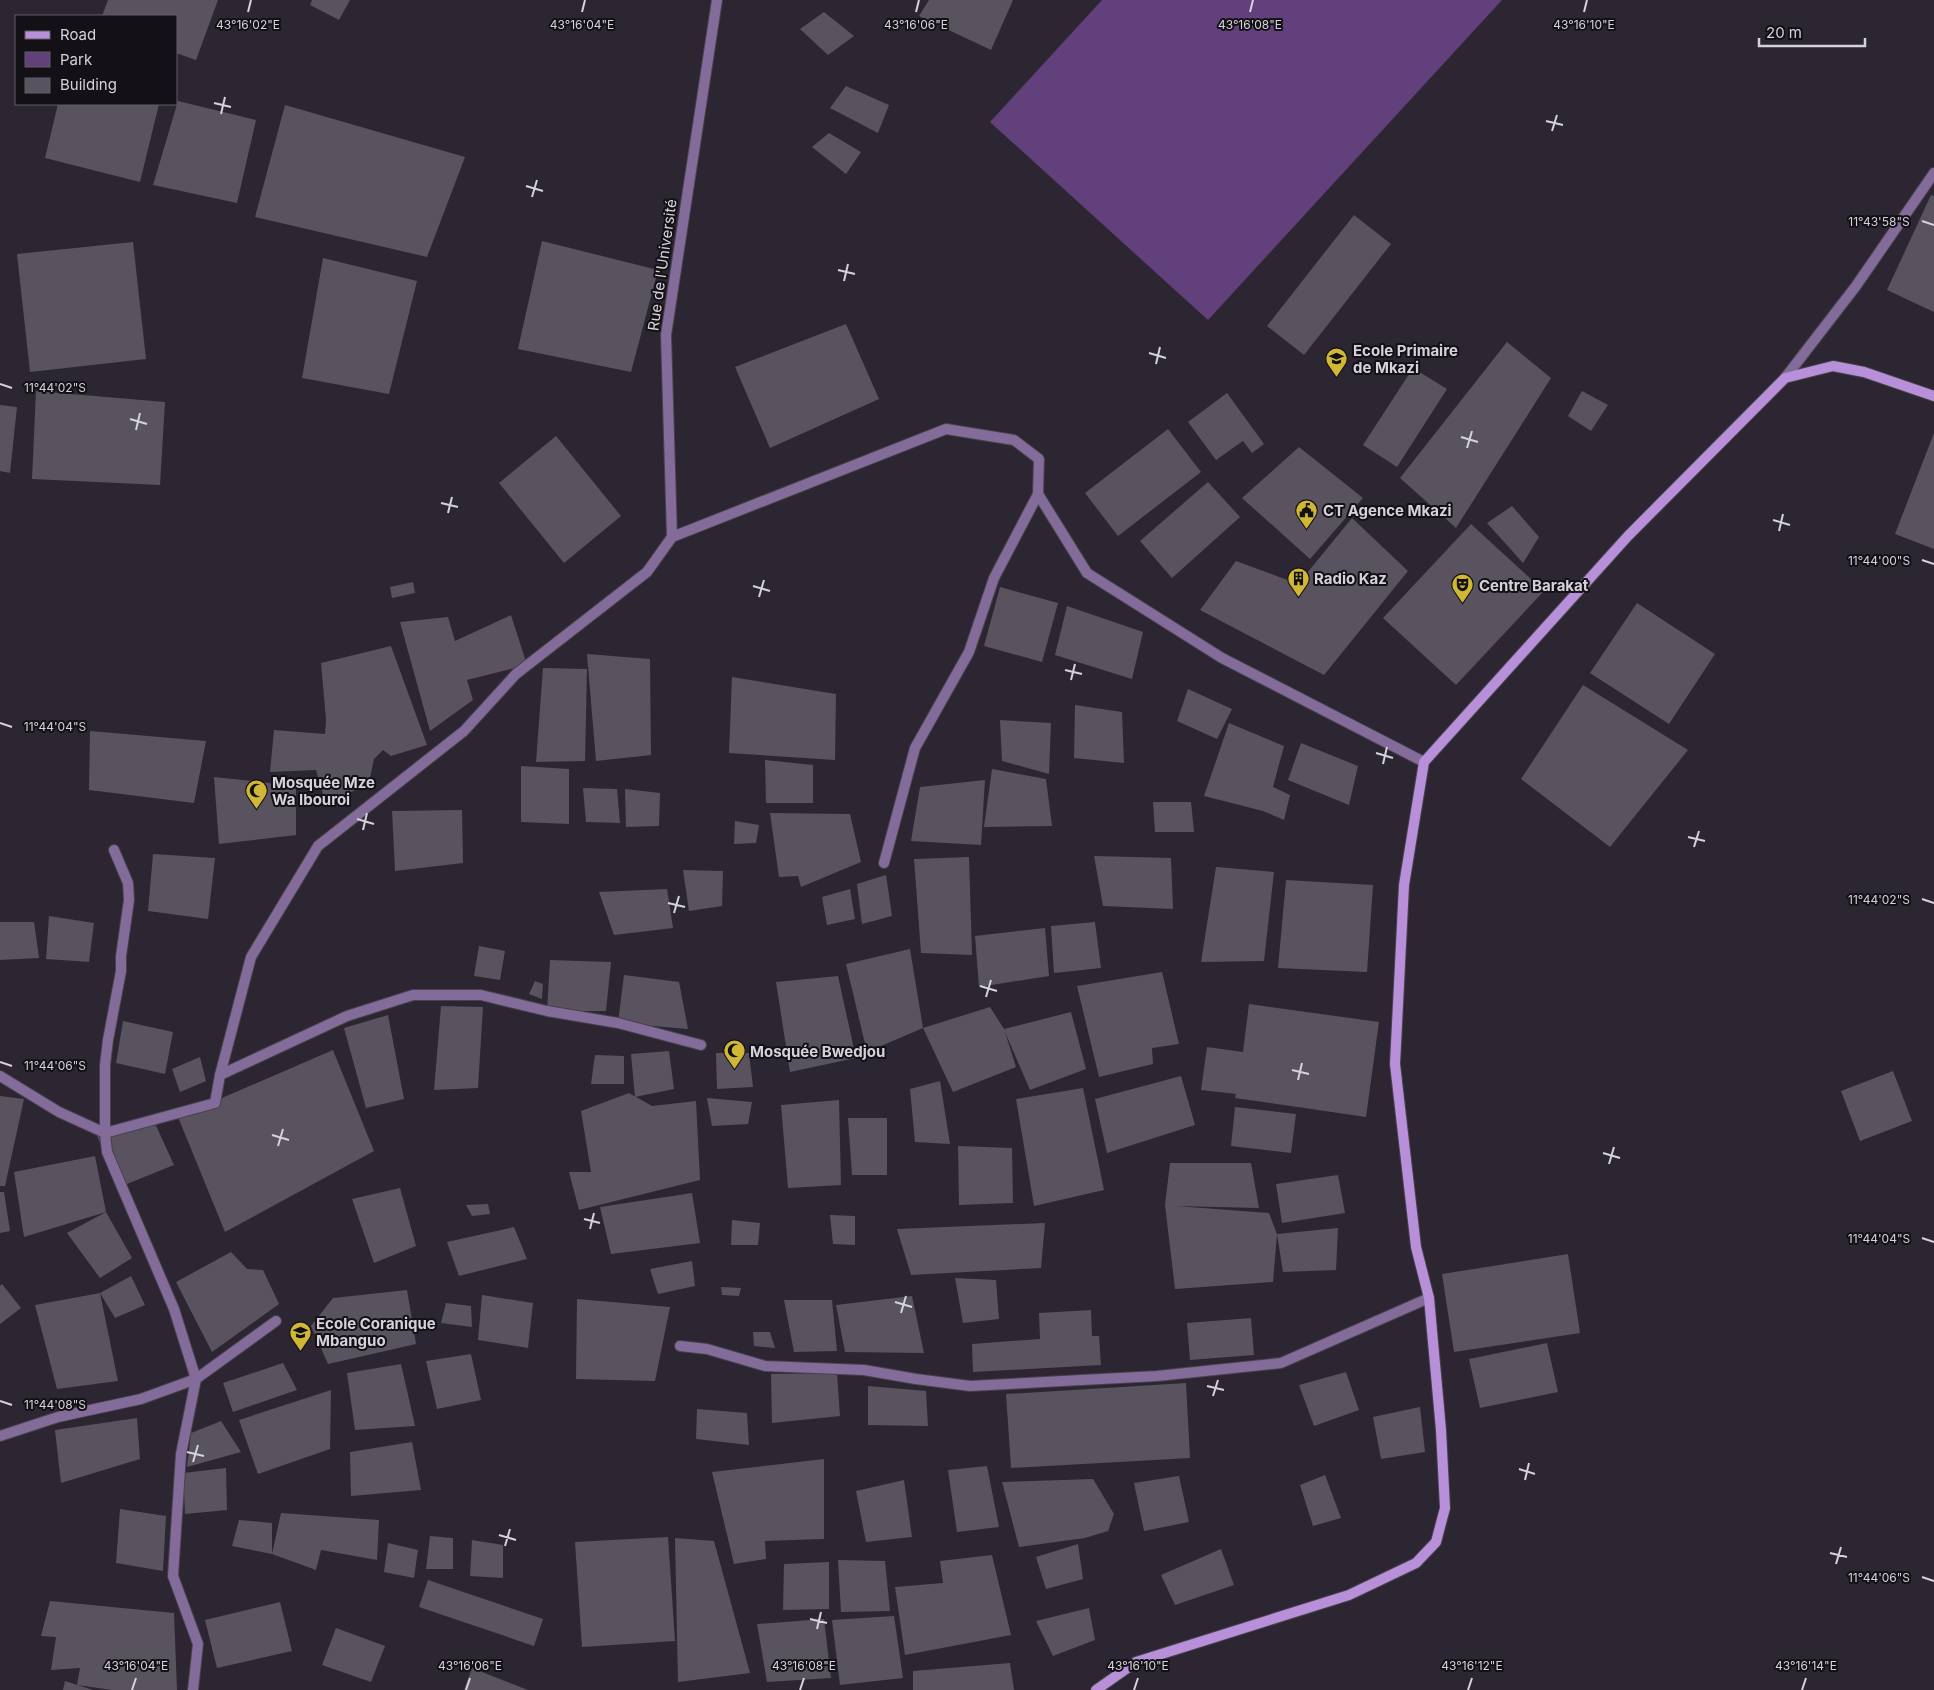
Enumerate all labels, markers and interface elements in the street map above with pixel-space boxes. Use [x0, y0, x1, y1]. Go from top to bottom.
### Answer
legend [15, 15, 178, 105]
scale bar [1759, 15, 1865, 47]
text: 43°16'02"E [216, 17, 280, 32]
text: 43°16'04"E [550, 17, 614, 32]
text: 43°16'06"E [884, 17, 948, 32]
text: 43°16'08"E [1218, 17, 1282, 32]
text: 43°16'10"E [1553, 17, 1615, 32]
text: 20 m [1766, 23, 1802, 42]
text: Road [60, 25, 96, 44]
text: Park [60, 50, 93, 69]
text: Building [60, 75, 117, 94]
street label: Rue de l'Université [643, 198, 681, 332]
text: 11°43'58"S [1848, 214, 1910, 229]
place label: Ecole Primaire de Mkazi [1353, 341, 1458, 377]
school or university icon: Ecole Primaire de Mkazi [1325, 347, 1349, 378]
text: 11°44'02"S [24, 380, 86, 395]
public building icon: CT Agence Mkazi [1295, 498, 1319, 529]
place label: CT Agence Mkazi [1323, 501, 1452, 520]
text: 11°44'00"S [1848, 553, 1910, 568]
building icon: Radio Kaz [1286, 566, 1310, 597]
place label: Radio Kaz [1314, 569, 1387, 588]
theatre icon: Centre Barakat [1451, 573, 1475, 604]
place label: Centre Barakat [1479, 576, 1589, 595]
text: 11°44'04"S [24, 719, 86, 734]
place label: Mosquée Mze Wa Ibouroi [272, 773, 375, 809]
mosque icon: Mosquée Mze Wa Ibouroi [244, 779, 268, 810]
text: 11°44'02"S [1848, 892, 1910, 907]
mosque icon: Mosquée Bwedjou [722, 1039, 746, 1070]
place label: Mosquée Bwedjou [750, 1042, 885, 1061]
text: 11°44'06"S [24, 1058, 86, 1073]
text: 11°44'04"S [1848, 1231, 1910, 1246]
place label: Ecole Coranique Mbanguo [316, 1314, 436, 1350]
school or university icon: Ecole Coranique Mbanguo [288, 1320, 312, 1351]
text: 11°44'08"S [24, 1397, 86, 1412]
text: 11°44'06"S [1848, 1570, 1910, 1585]
text: 43°16'04"E [104, 1658, 168, 1673]
text: 43°16'06"E [438, 1658, 502, 1673]
text: 43°16'08"E [772, 1658, 836, 1673]
text: 43°16'10"E [1107, 1658, 1169, 1673]
text: 43°16'12"E [1441, 1658, 1503, 1673]
text: 43°16'14"E [1775, 1658, 1837, 1673]

